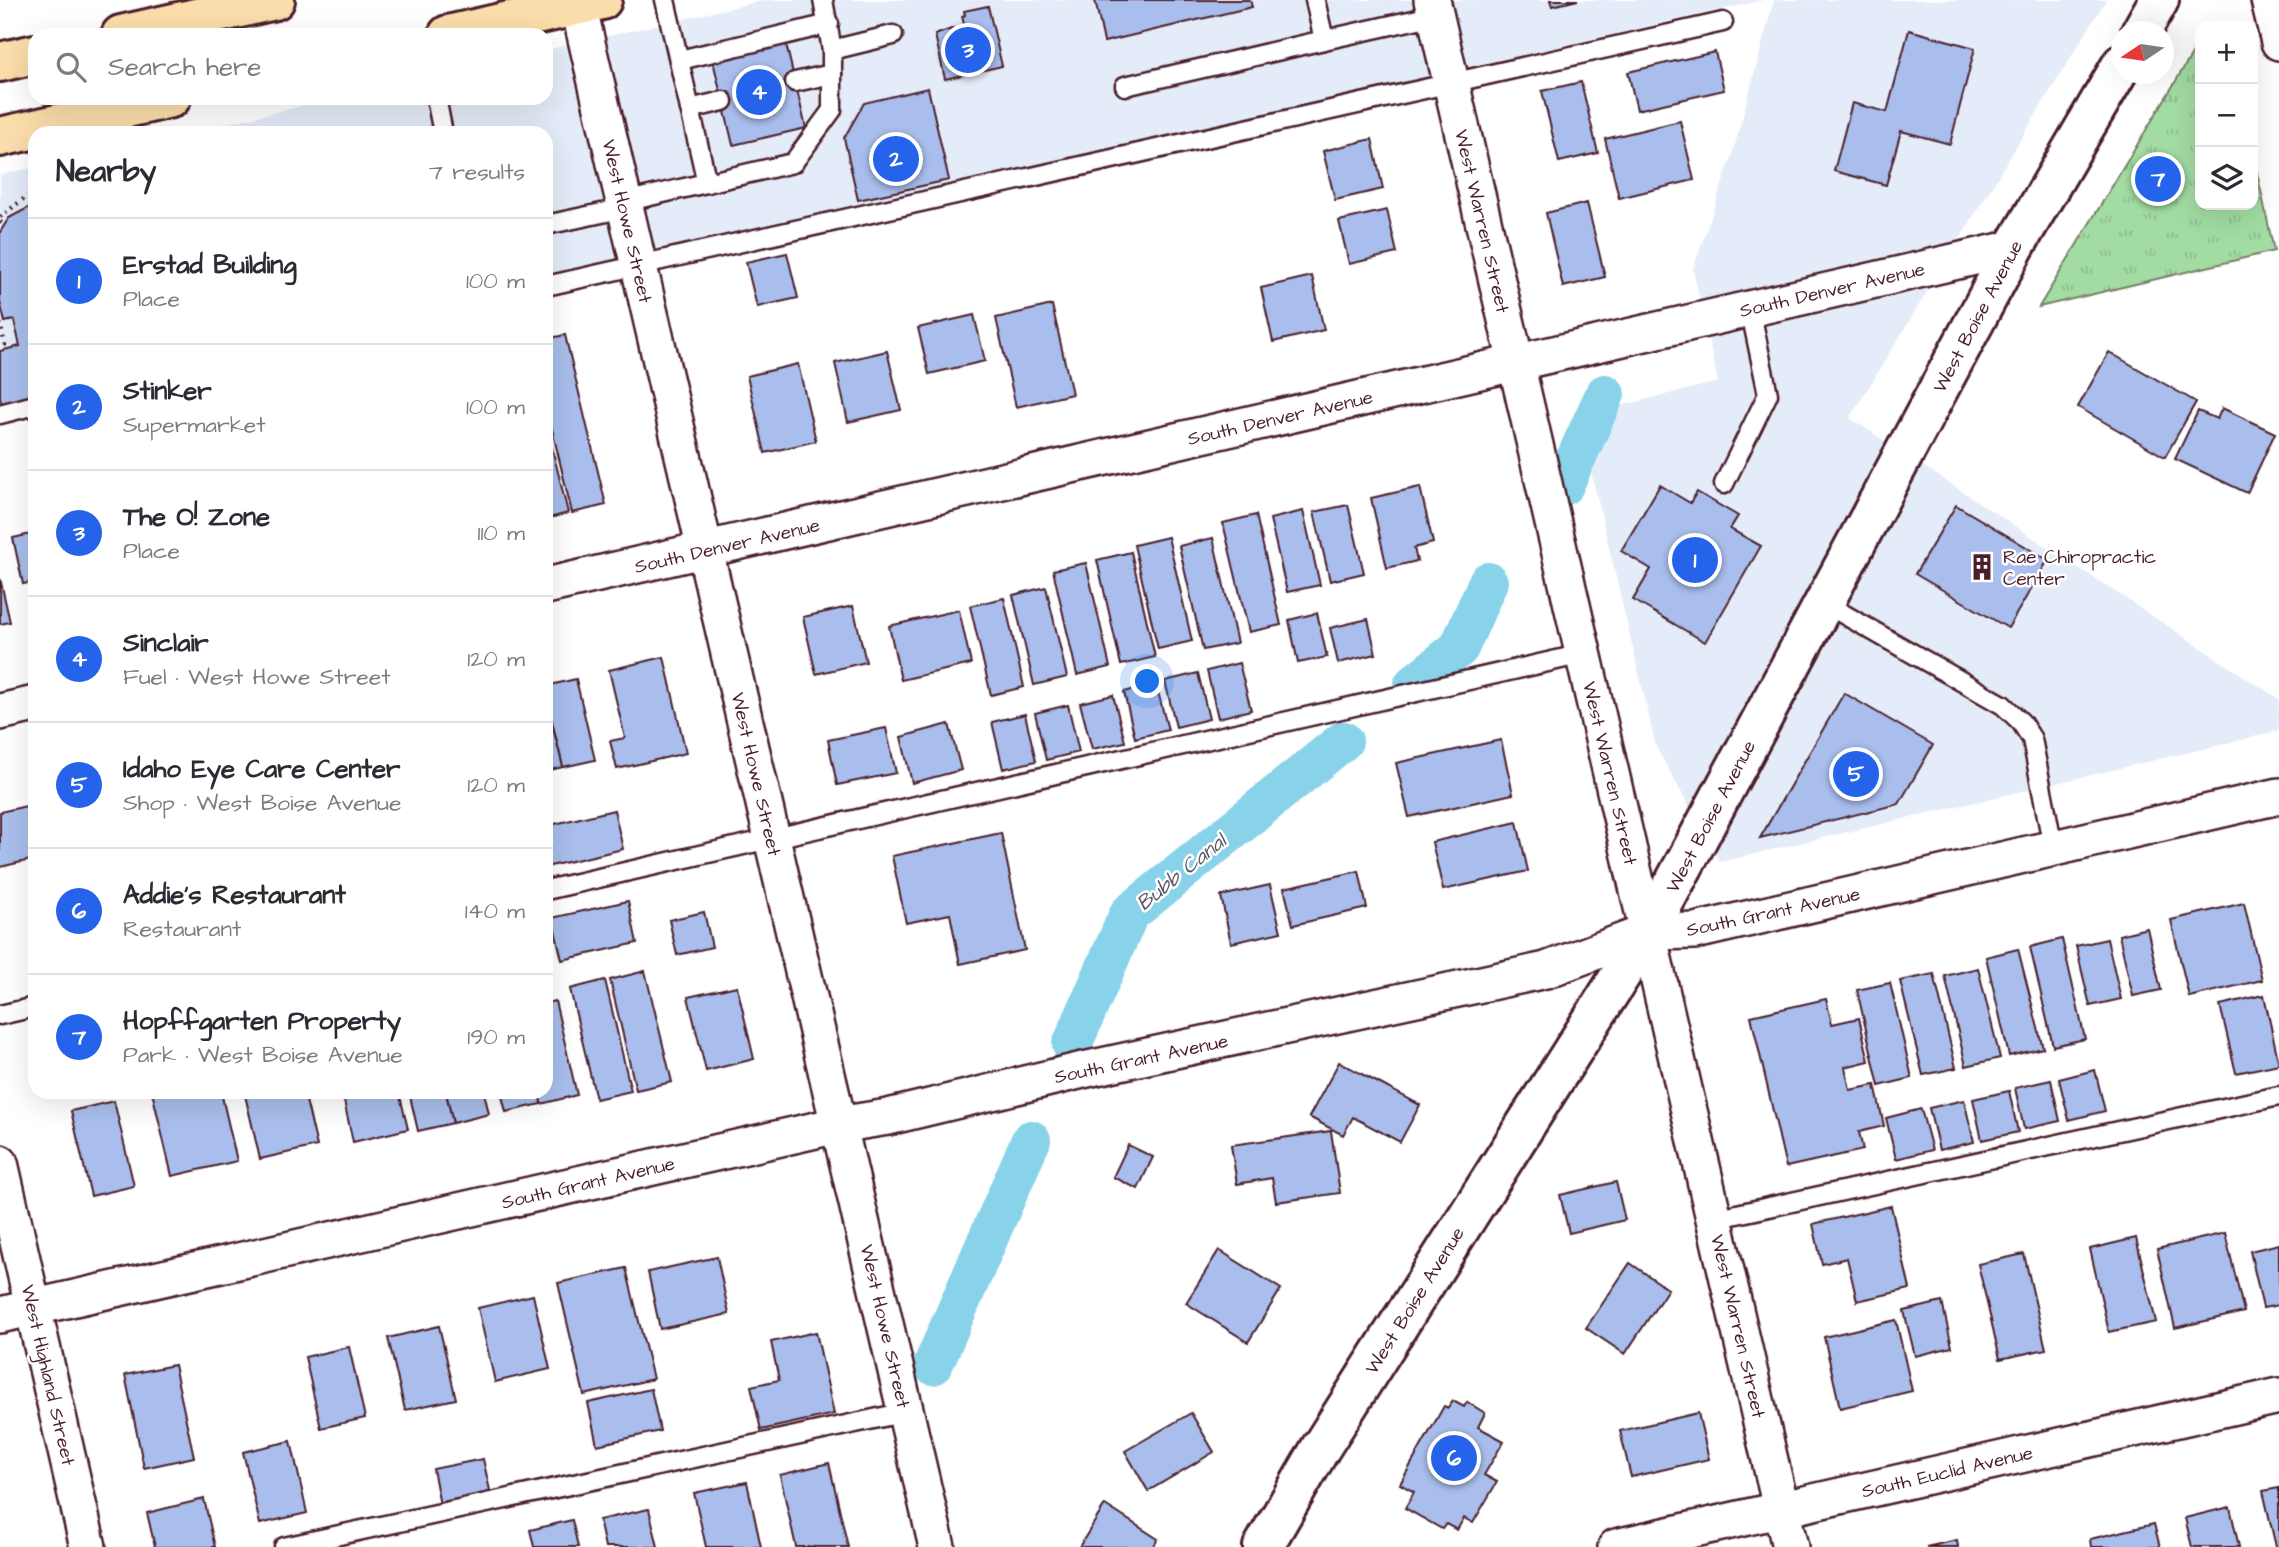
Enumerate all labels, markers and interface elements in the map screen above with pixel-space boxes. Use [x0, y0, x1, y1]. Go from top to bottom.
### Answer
north arrow [2111, 21, 2174, 84]
map controls [2195, 21, 2258, 210]
button: + [2195, 21, 2258, 84]
pin: 3 [945, 24, 991, 76]
search box [28, 28, 553, 105]
icon: search [52, 48, 90, 86]
text: Search here [108, 49, 261, 85]
pin: 4 [736, 66, 782, 118]
button: − [2195, 84, 2258, 147]
street label: West Warren Street [1447, 127, 1516, 316]
pin: 2 [873, 133, 919, 185]
street label: West Howe Street [595, 137, 659, 306]
button: layers [2195, 147, 2258, 210]
text: Nearby [56, 151, 156, 193]
pin: 7 [2135, 153, 2181, 205]
text: 7 results [429, 156, 525, 188]
street label: West Boise Avenue [1927, 236, 2030, 398]
text: Erstad Building [123, 247, 297, 283]
street label: South Denver Avenue [1737, 256, 1928, 325]
text: 1 [78, 265, 80, 297]
text: 100 m [466, 265, 525, 297]
text: Place [123, 283, 180, 315]
text: Stinker [123, 373, 212, 409]
street label: South Denver Avenue [1185, 384, 1376, 453]
text: 2 [72, 391, 86, 423]
text: 100 m [466, 391, 525, 423]
text: Supermarket [123, 409, 266, 441]
text: The O! Zone [123, 499, 270, 535]
street label: South Denver Avenue [632, 512, 823, 581]
text: 3 [73, 517, 85, 549]
text: 110 m [477, 517, 525, 549]
pin: 1 [1672, 534, 1718, 586]
text: Place [123, 535, 180, 567]
place label: Rae Chiropractic Center [2003, 544, 2156, 593]
building icon: Rae Chiropractic Center [1967, 552, 1997, 582]
text: Sinclair [123, 625, 209, 661]
text: 4 [71, 643, 87, 675]
text: 120 m [467, 643, 525, 675]
text: Fuel · West Howe Street [123, 661, 391, 693]
your location [1130, 664, 1164, 698]
street label: West Warren Street [1575, 679, 1644, 868]
street label: West Howe Street [724, 690, 788, 859]
street label: West Boise Avenue [1660, 736, 1763, 898]
pin: 5 [1833, 748, 1879, 800]
text: Idaho Eye Care Center [123, 751, 400, 787]
text: 5 [71, 769, 87, 801]
text: 120 m [467, 769, 525, 801]
text: Shop · West Boise Avenue [123, 787, 401, 819]
water label: Bubb Canal [1130, 826, 1234, 918]
text: Addie's Restaurant [123, 877, 346, 913]
street label: South Grant Avenue [1684, 881, 1863, 944]
text: 6 [72, 895, 86, 927]
text: 140 m [465, 895, 525, 927]
text: Restaurant [123, 913, 241, 945]
text: Hopffgarten Property [123, 1003, 401, 1039]
text: 7 [72, 1021, 86, 1053]
text: 190 m [467, 1021, 525, 1053]
street label: South Grant Avenue [1052, 1028, 1231, 1091]
text: Park · West Boise Avenue [123, 1039, 403, 1071]
street label: South Grant Avenue [499, 1150, 678, 1217]
street label: West Boise Avenue [1359, 1222, 1472, 1380]
street label: West Warren Street [1703, 1232, 1772, 1421]
street label: West Howe Street [853, 1242, 917, 1411]
street label: West Highland Street [13, 1282, 82, 1469]
pin: 6 [1431, 1432, 1477, 1484]
street label: South Euclid Avenue [1859, 1440, 2036, 1505]

